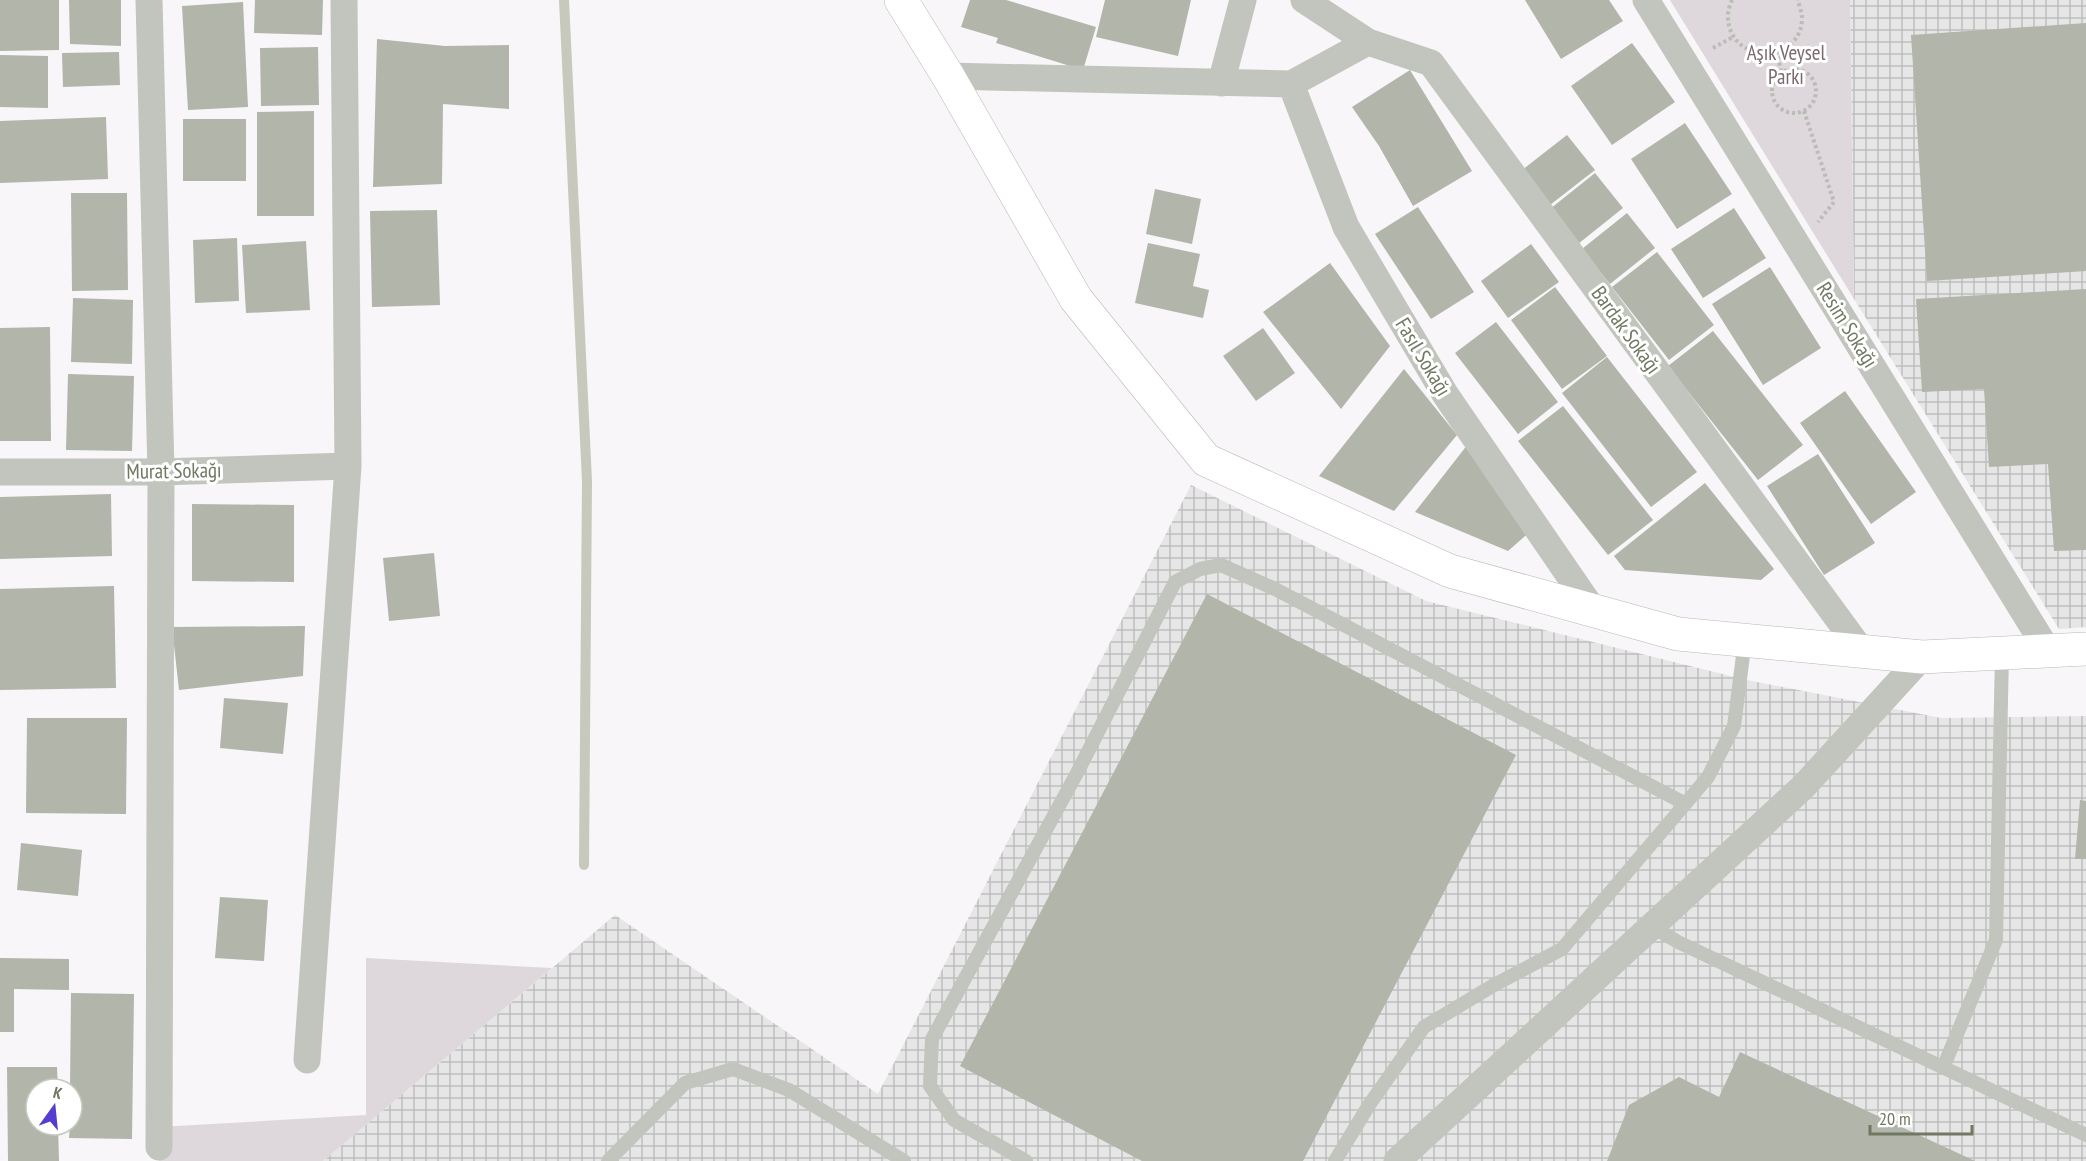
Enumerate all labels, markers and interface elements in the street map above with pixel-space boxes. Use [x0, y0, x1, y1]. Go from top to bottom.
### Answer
park label: Aşık Veysel Parkı [1747, 39, 1825, 90]
street label: Resim Sokağı [1811, 277, 1884, 373]
street label: Bardak Sokağı [1586, 281, 1667, 379]
street label: Fasıl Sokağı [1390, 313, 1457, 401]
street label: Murat Sokağı [126, 456, 222, 485]
north arrow [24, 1077, 84, 1137]
text: K [51, 1082, 65, 1103]
scale bar [1870, 1098, 1972, 1136]
text: 20 m [1879, 1107, 1911, 1130]

